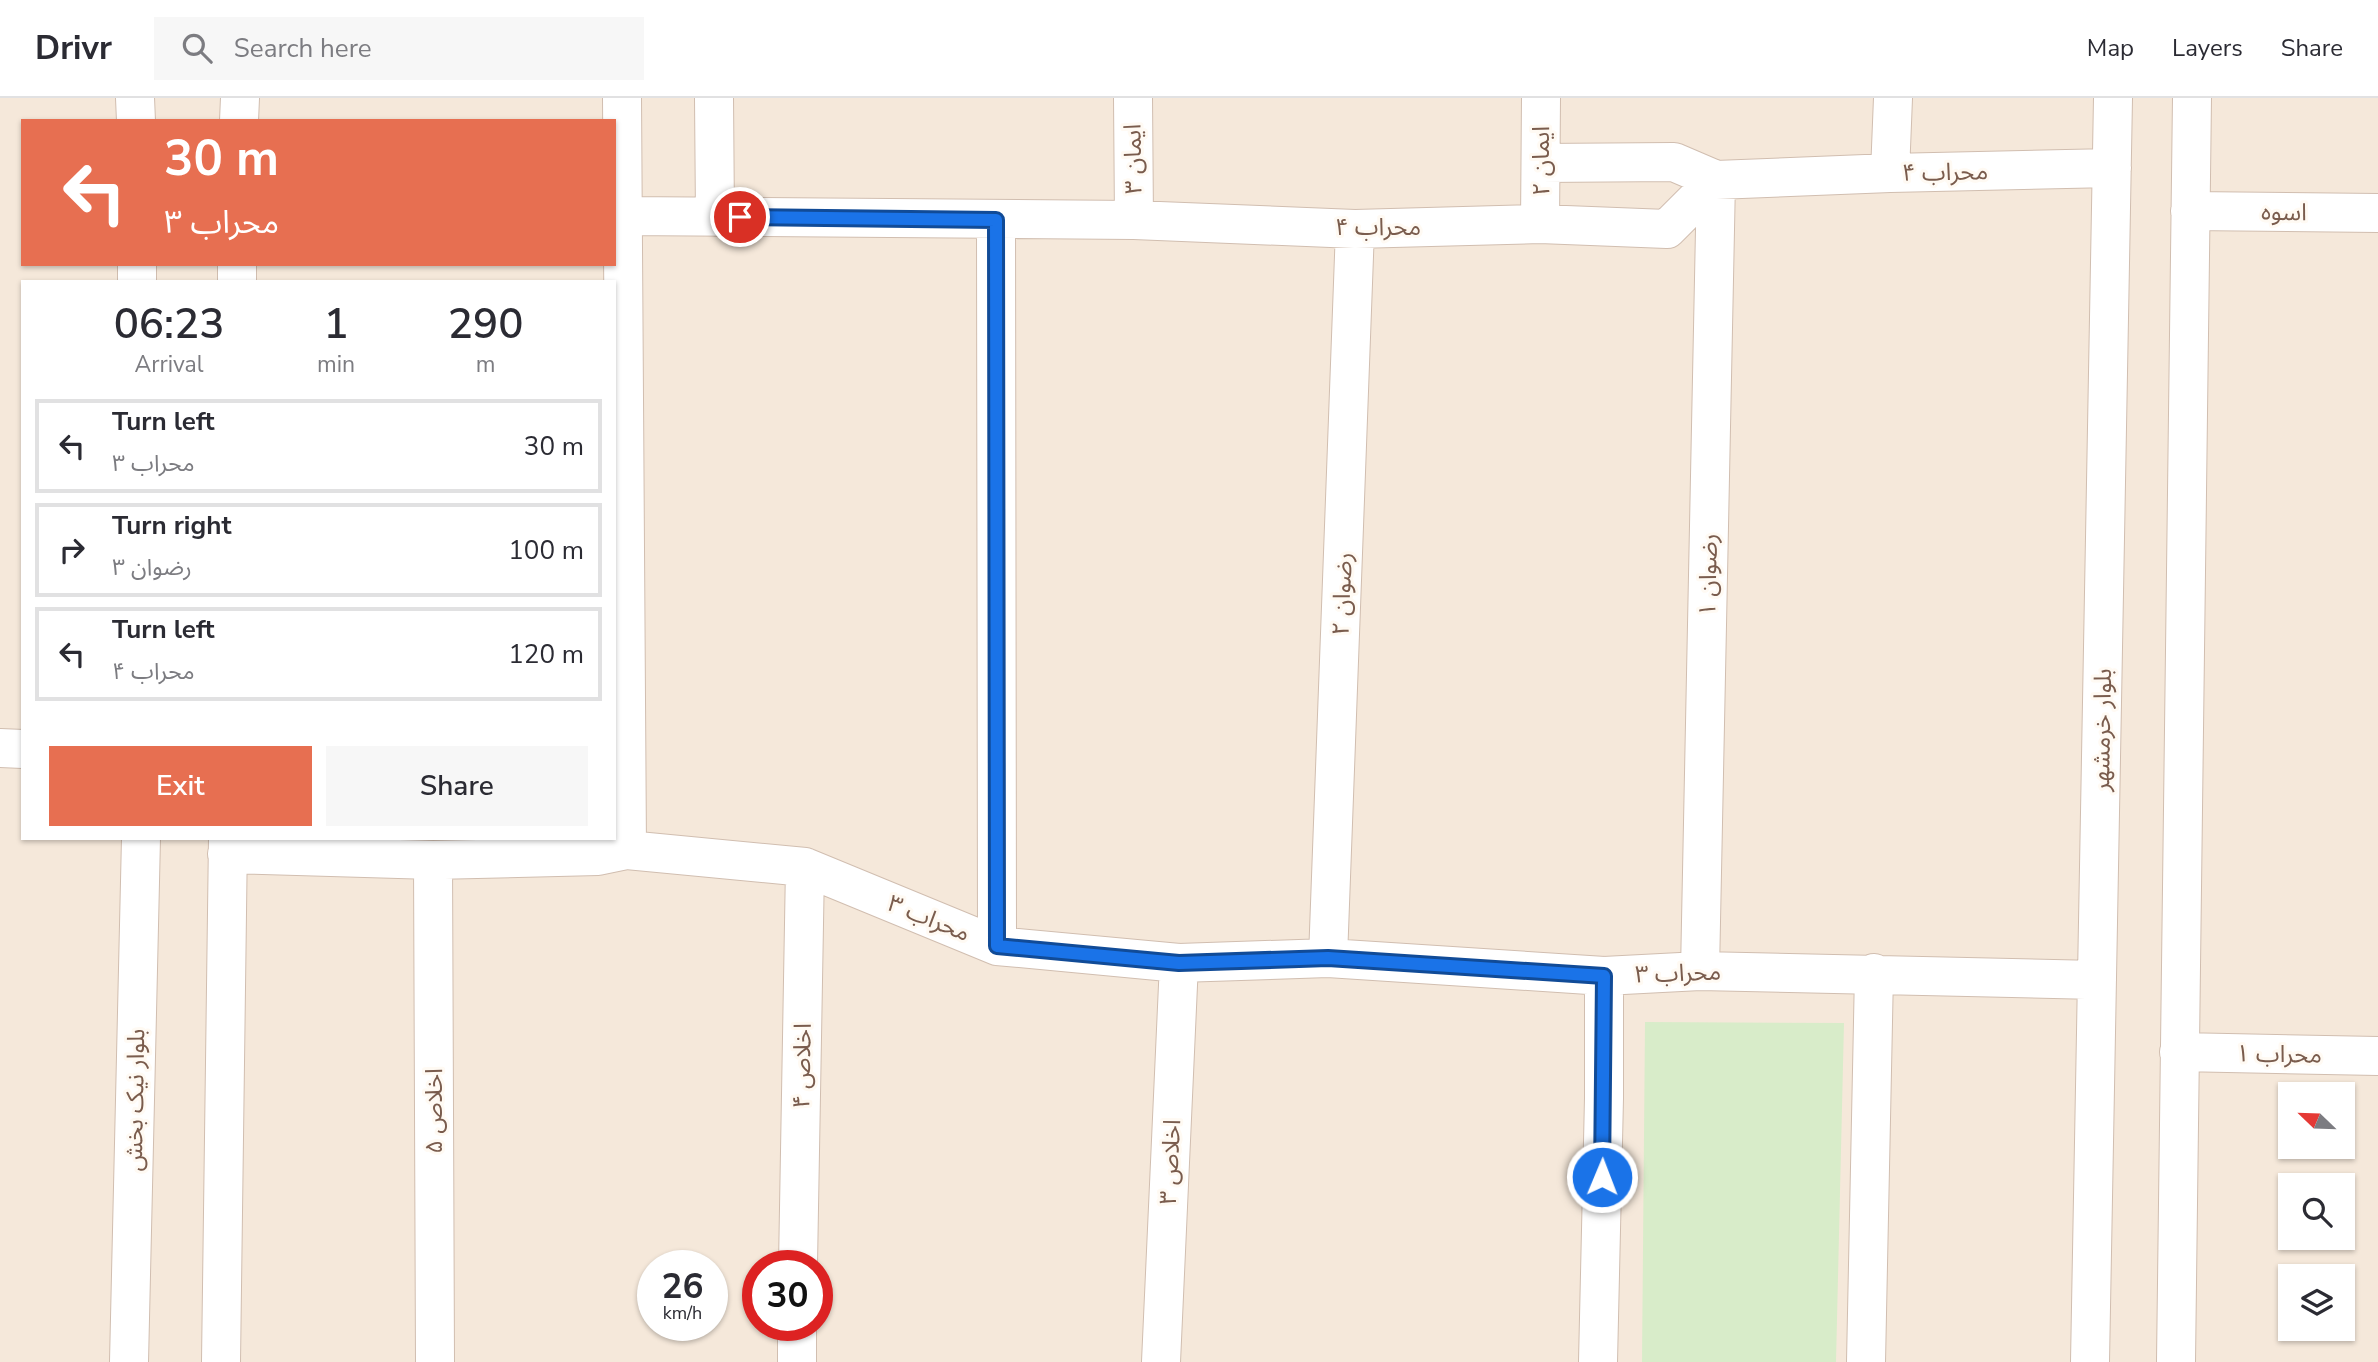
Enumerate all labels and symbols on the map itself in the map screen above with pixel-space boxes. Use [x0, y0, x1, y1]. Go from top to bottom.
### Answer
street label: ایمان ۳ [1116, 124, 1150, 194]
street label: ایمان ۲ [1525, 126, 1557, 196]
street label: محراب ۴ [1902, 155, 1988, 189]
pin [710, 187, 770, 247]
street label: اسوه [2261, 196, 2307, 228]
street label: محراب ۴ [1335, 211, 1421, 243]
street label: رضوان ۱ [1691, 533, 1725, 617]
street label: رضوان ۲ [1325, 552, 1359, 636]
street label: بلوار خرمشهر [2085, 668, 2119, 793]
street label: محراب ۳ [883, 887, 975, 949]
street label: محراب ۳ [1634, 956, 1722, 990]
street label: اخلاص ۴ [785, 1023, 819, 1109]
street label: بلوار نیک بخش [118, 1028, 152, 1172]
street label: محراب ۱ [2236, 1037, 2322, 1071]
street label: اخلاص ۵ [418, 1068, 450, 1154]
north arrow [2278, 1082, 2356, 1158]
street label: اخلاص ۳ [1152, 1118, 1188, 1206]
position arrow [1565, 1140, 1639, 1214]
speed limit sign: 30 [742, 1250, 833, 1341]

